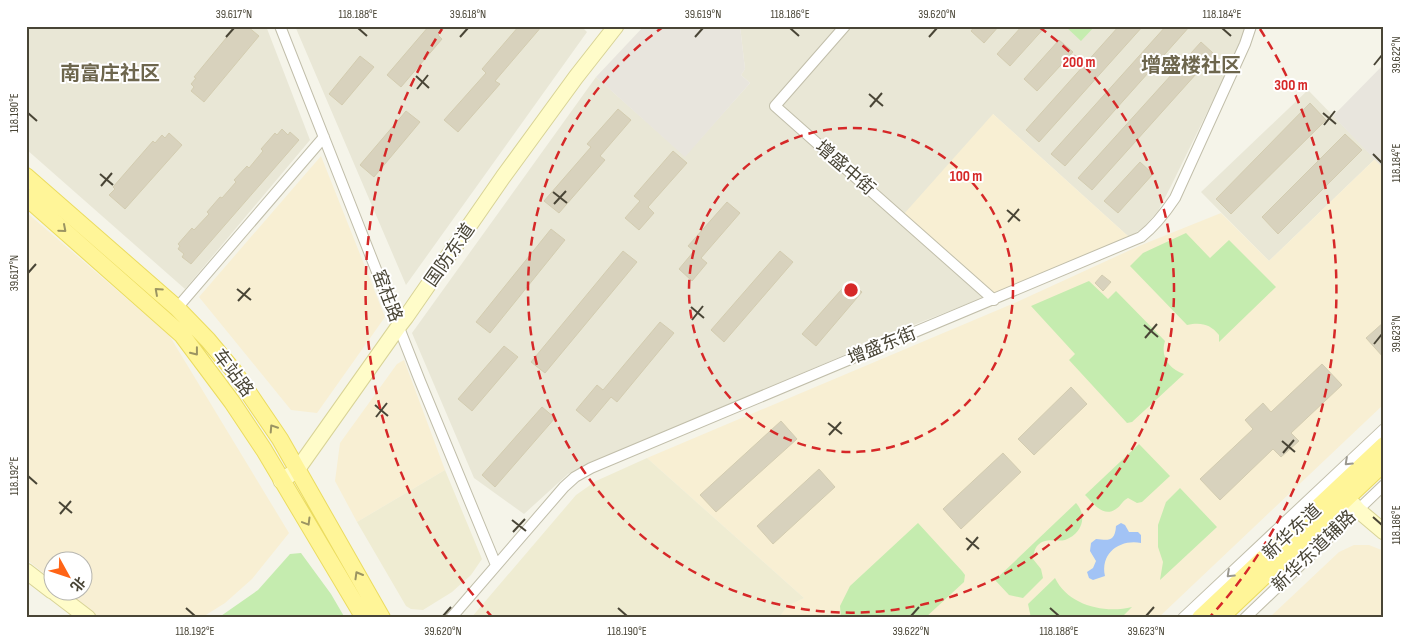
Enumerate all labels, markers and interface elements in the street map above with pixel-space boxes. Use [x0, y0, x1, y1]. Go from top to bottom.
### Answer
text: 39.617°N [216, 7, 252, 22]
text: 118.188°E [338, 7, 378, 22]
text: 39.618°N [450, 7, 486, 22]
text: 39.619°N [685, 7, 721, 22]
text: 118.186°E [770, 7, 810, 22]
text: 39.620°N [918, 7, 956, 22]
text: 118.184°E [1203, 7, 1241, 22]
text: 39.622°N [1389, 36, 1404, 74]
text: 200 m [1062, 53, 1096, 72]
district label: 增盛楼社区 [1141, 54, 1241, 78]
district label: 南富庄社区 [60, 62, 160, 86]
text: 300 m [1274, 76, 1308, 95]
text: 118.190°E [7, 93, 22, 133]
street label: 增盛中街 [811, 136, 879, 200]
text: 118.184°E [1389, 144, 1404, 182]
text: 100 m [950, 167, 982, 186]
street label: 国防东道 [421, 219, 479, 291]
one-way arrow [57, 223, 66, 232]
text: 39.617°N [7, 255, 22, 291]
street label: 窑柱路 [368, 267, 406, 325]
centre of rings [842, 281, 860, 299]
one-way arrow [154, 287, 163, 296]
text: 39.623°N [1389, 315, 1404, 353]
street label: 增盛东街 [845, 323, 919, 369]
street label: 车站路 [208, 345, 258, 401]
one-way arrow [189, 346, 198, 355]
one-way arrow [269, 424, 279, 433]
text: 118.192°E [7, 456, 22, 495]
one-way arrow [1345, 456, 1354, 465]
street label: 新华东道 [1259, 500, 1325, 564]
text: 118.186°E [1389, 505, 1404, 545]
street label: 新华东道辅路 [1268, 506, 1360, 596]
one-way arrow [300, 517, 310, 526]
north arrow [42, 552, 92, 602]
one-way arrow [1227, 568, 1236, 577]
one-way arrow [354, 572, 364, 581]
text: 北 [67, 573, 89, 595]
text: 118.192°E [176, 624, 215, 639]
text: 39.620°N [424, 624, 462, 639]
text: 118.190°E [607, 624, 647, 639]
text: 39.622°N [892, 624, 930, 639]
text: 118.188°E [1039, 624, 1079, 639]
text: 39.623°N [1127, 624, 1165, 639]

